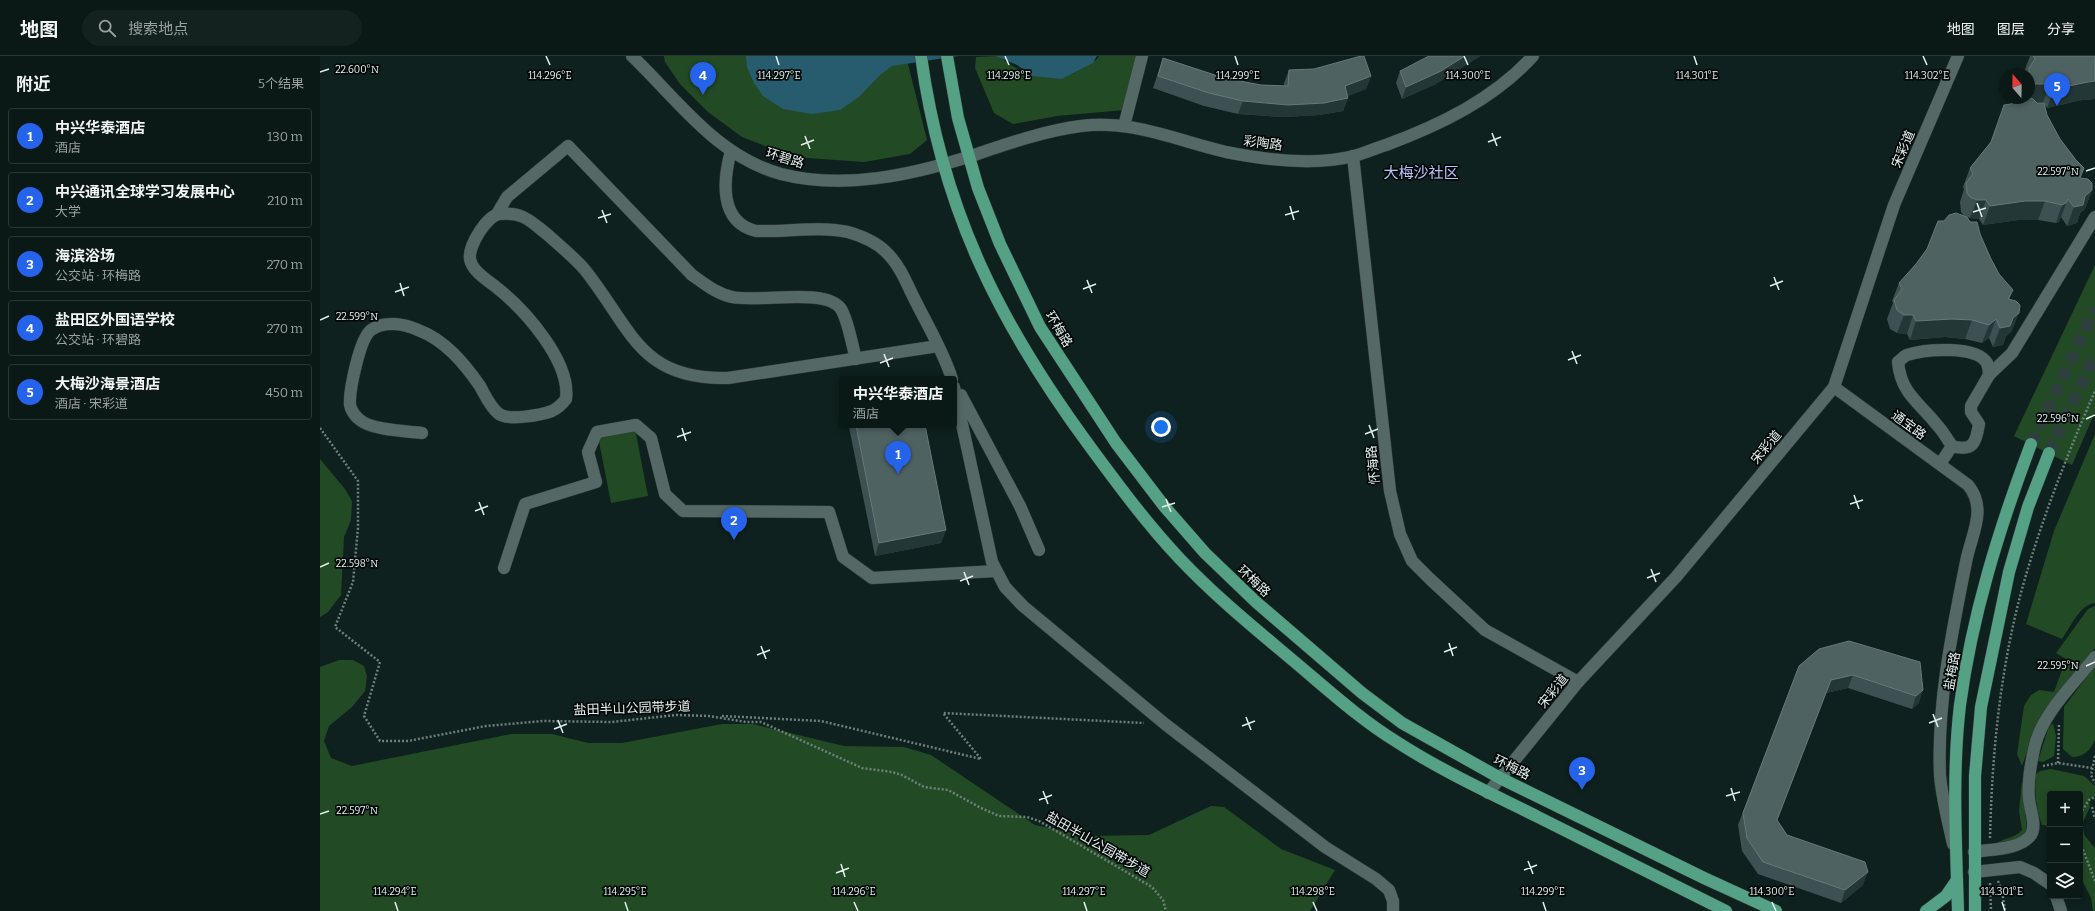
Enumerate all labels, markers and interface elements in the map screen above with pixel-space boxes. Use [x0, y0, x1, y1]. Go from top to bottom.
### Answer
search box [82, 10, 362, 46]
icon: search [96, 17, 118, 39]
text: 地图 [20, 18, 58, 41]
text: 搜索地点 [128, 20, 188, 38]
text: 地图 [1947, 21, 1975, 38]
text: 图层 [1997, 21, 2025, 38]
text: 分享 [2047, 21, 2075, 38]
pin: 4 [690, 62, 716, 95]
text: 22.600°N [335, 64, 379, 76]
north arrow [1999, 68, 2035, 104]
text: 114.296°E [528, 70, 572, 82]
text: 114.297°E [757, 70, 801, 82]
text: 114.298°E [987, 70, 1031, 82]
text: 114.299°E [1216, 70, 1260, 82]
text: 114.300°E [1445, 70, 1491, 82]
text: 114.301°E [1676, 70, 1718, 82]
text: 114.302°E [1905, 70, 1949, 82]
pin: 5 [2044, 73, 2070, 106]
text: 附近 [16, 74, 50, 95]
text: 5个结果 [258, 76, 304, 91]
text: 中兴华泰酒店 [55, 119, 145, 137]
street label: 宋彩道 [1888, 128, 1918, 170]
text: 1 [27, 129, 33, 144]
text: 130 m [267, 129, 303, 144]
street label: 彩陶路 [1243, 133, 1283, 153]
text: 酒店 [55, 140, 81, 155]
street label: 环碧路 [764, 145, 806, 171]
district label: 大梅沙社区 [1383, 164, 1459, 182]
text: 22.597°N [2037, 166, 2079, 178]
text: 中兴通讯全球学习发展中心 [55, 183, 235, 201]
text: 2 [26, 193, 34, 208]
text: 210 m [267, 193, 303, 208]
text: 大学 [55, 204, 81, 219]
text: 海滨浴场 [55, 247, 115, 265]
text: 3 [26, 257, 34, 272]
text: 270 m [266, 257, 303, 272]
text: 公交站 · 环梅路 [55, 268, 141, 283]
street label: 环梅路 [1043, 308, 1075, 350]
text: 盐田区外国语学校 [55, 311, 175, 329]
text: 22.599°N [336, 311, 378, 323]
text: 4 [26, 321, 34, 336]
text: 270 m [266, 321, 303, 336]
text: 公交站 · 环碧路 [55, 332, 141, 347]
text: 大梅沙海景酒店 [55, 375, 160, 393]
popup [839, 376, 957, 428]
text: 5 [26, 385, 34, 400]
text: 450 m [265, 385, 303, 400]
text: 中兴华泰酒店 [853, 385, 943, 403]
text: 酒店 · 宋彩道 [55, 396, 128, 411]
text: 酒店 [853, 406, 879, 421]
street label: 通宝路 [1889, 407, 1929, 443]
text: 22.596°N [2037, 413, 2079, 425]
your location [1151, 417, 1171, 437]
street label: 宋彩道 [1748, 427, 1784, 467]
pin: 1 [885, 441, 911, 474]
street label: 怀海路 [1364, 445, 1382, 485]
pin: 2 [721, 507, 747, 540]
text: 22.598°N [336, 558, 378, 570]
street label: 环梅路 [1235, 562, 1273, 600]
street label: 盐梅路 [1941, 650, 1963, 692]
text: 22.595°N [2037, 660, 2079, 672]
street label: 宋彩道 [1535, 671, 1571, 711]
street label: 盐田半山公园带步道 [573, 698, 691, 718]
street label: 环梅路 [1491, 752, 1533, 782]
pin: 3 [1569, 757, 1595, 790]
map controls [2047, 791, 2083, 899]
button: + [2047, 791, 2083, 827]
text: 22.597°N [336, 805, 378, 817]
street label: 盐田半山公园带步道 [1044, 808, 1152, 880]
button: − [2047, 827, 2083, 863]
button: layers [2047, 863, 2083, 899]
text: 114.294°E [373, 886, 417, 898]
text: 114.295°E [603, 886, 647, 898]
text: 114.296°E [832, 886, 876, 898]
text: 114.297°E [1062, 886, 1106, 898]
text: 114.298°E [1291, 886, 1335, 898]
text: 114.299°E [1521, 886, 1565, 898]
text: 114.300°E [1749, 886, 1795, 898]
text: 114.301°E [1981, 886, 2023, 898]

